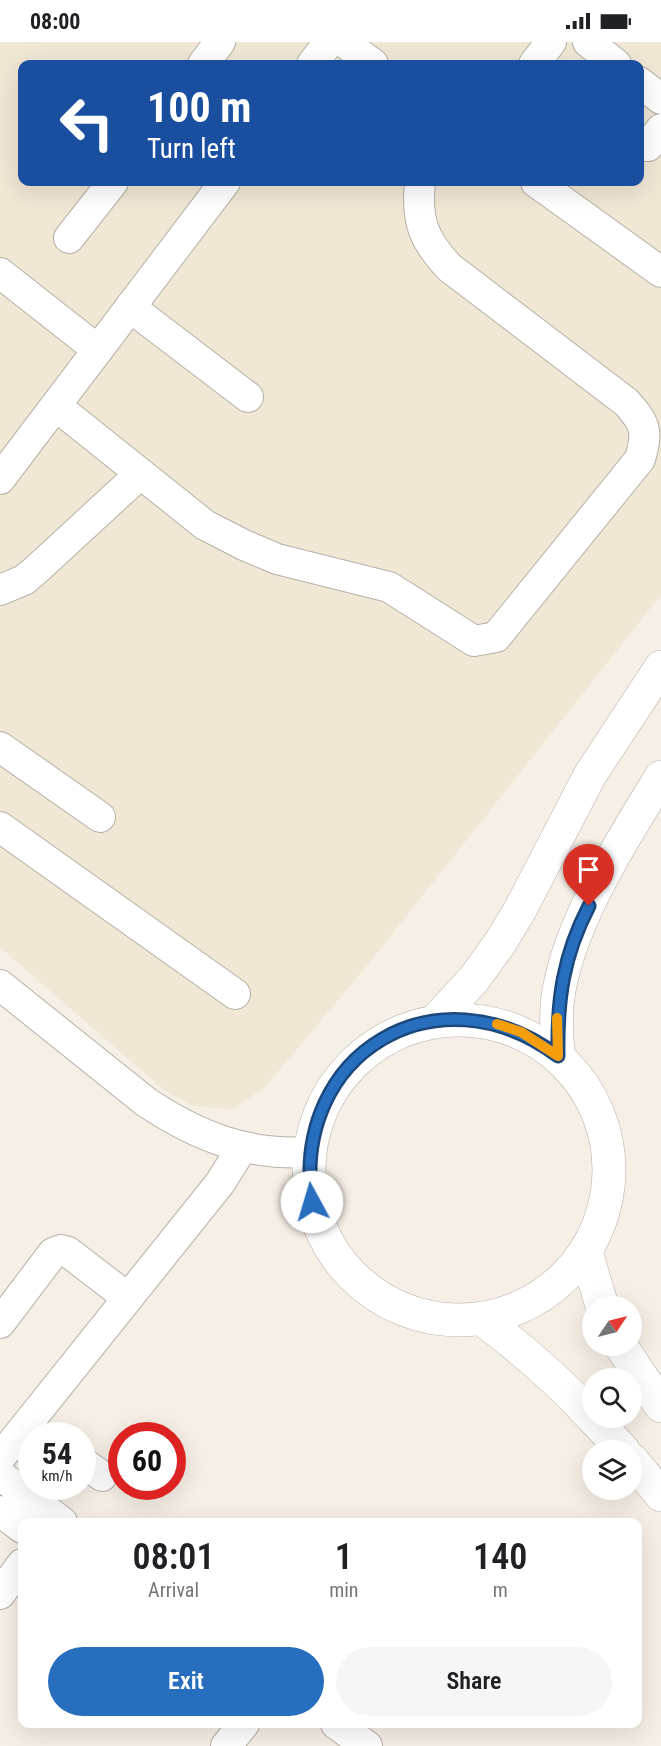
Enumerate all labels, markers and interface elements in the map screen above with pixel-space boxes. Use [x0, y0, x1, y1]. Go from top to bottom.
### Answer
text: 08:00 [30, 9, 81, 34]
text: 100 m [147, 83, 252, 132]
icon: left [48, 84, 126, 162]
text: Turn left [147, 133, 236, 165]
pin [563, 844, 614, 906]
icon: arrive [572, 853, 605, 886]
position arrow [280, 1170, 344, 1234]
north arrow [582, 1296, 642, 1356]
map controls [582, 1296, 642, 1500]
button: search [582, 1368, 642, 1428]
speed limit sign: 60 [108, 1422, 186, 1500]
text: 54 [42, 1436, 72, 1471]
button: layers [582, 1440, 642, 1500]
text: km/h [42, 1467, 72, 1485]
text: 08:01 [133, 1536, 215, 1578]
text: 1 [335, 1536, 353, 1578]
text: 140 [473, 1536, 527, 1578]
text: Arrival [148, 1578, 199, 1602]
text: min [329, 1578, 358, 1602]
text: m [493, 1578, 508, 1602]
button: Exit [48, 1647, 324, 1716]
button: Share [336, 1647, 612, 1716]

